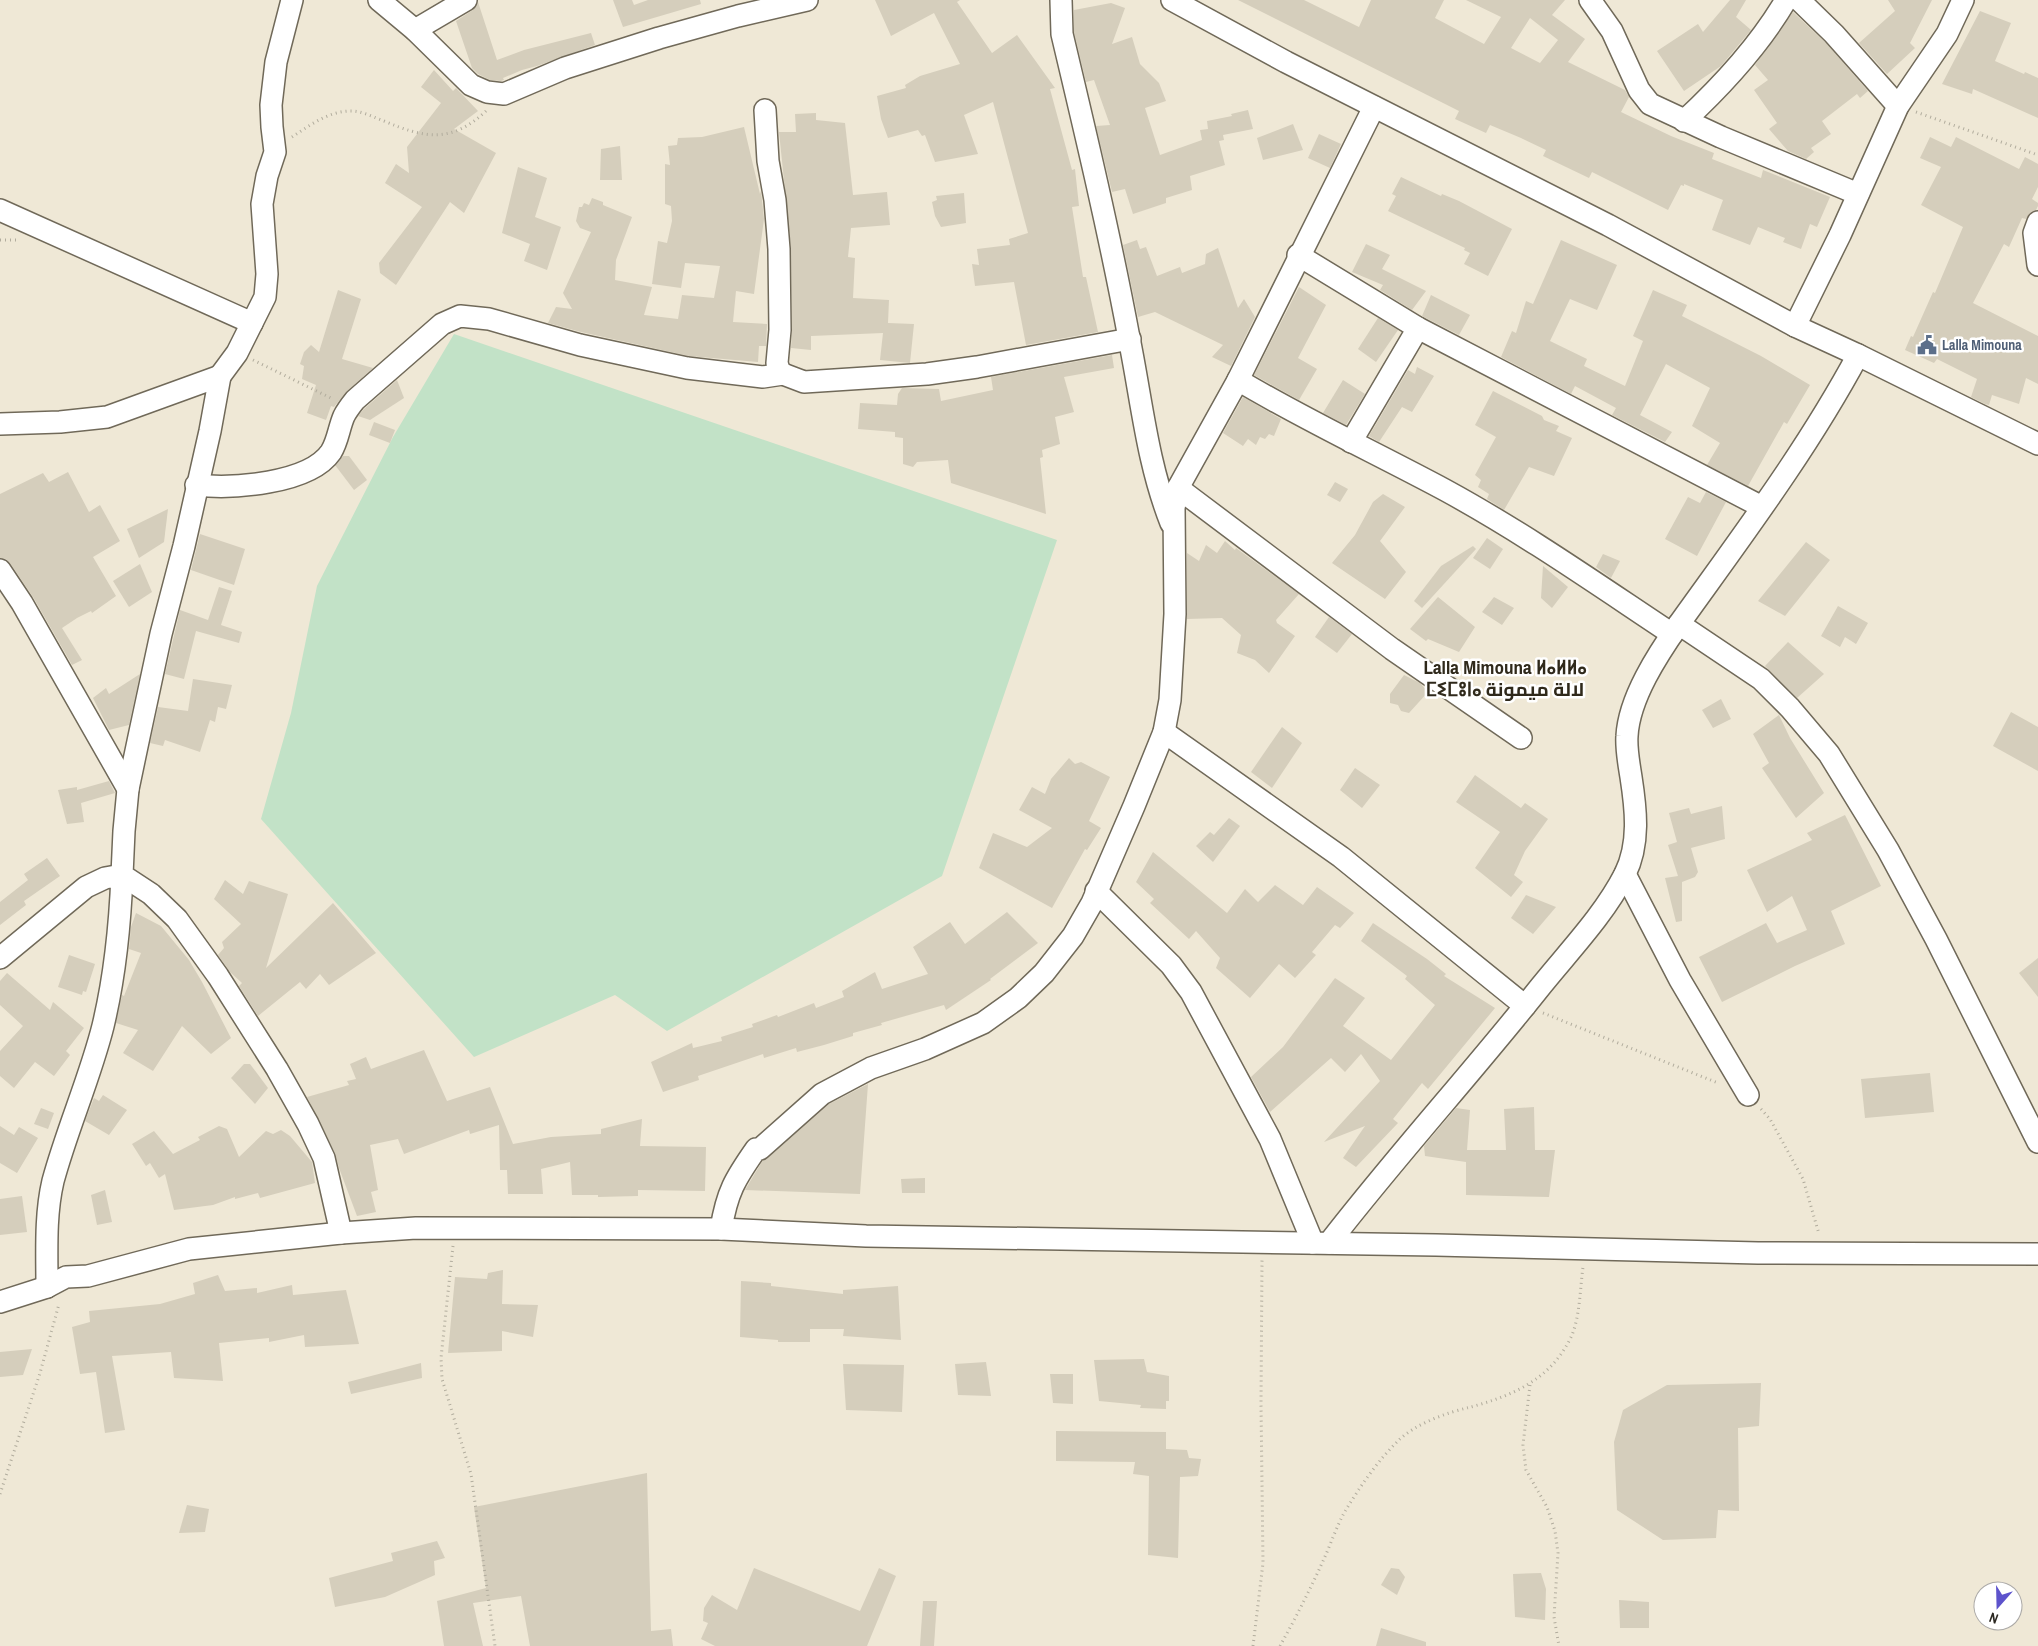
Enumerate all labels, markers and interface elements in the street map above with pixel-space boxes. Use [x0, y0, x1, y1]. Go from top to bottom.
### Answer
public building icon: Lalla Mimouna [1916, 334, 1938, 356]
place label: Lalla Mimouna [1942, 336, 2022, 354]
district label: Lalla Mimouna ⵍⴰⵍⵍⴰ ⵎⵉⵎⵓⵏⴰ لالة ميمونة [1423, 654, 1587, 702]
north arrow [1973, 1581, 2023, 1631]
text: N [1987, 1608, 2001, 1628]

